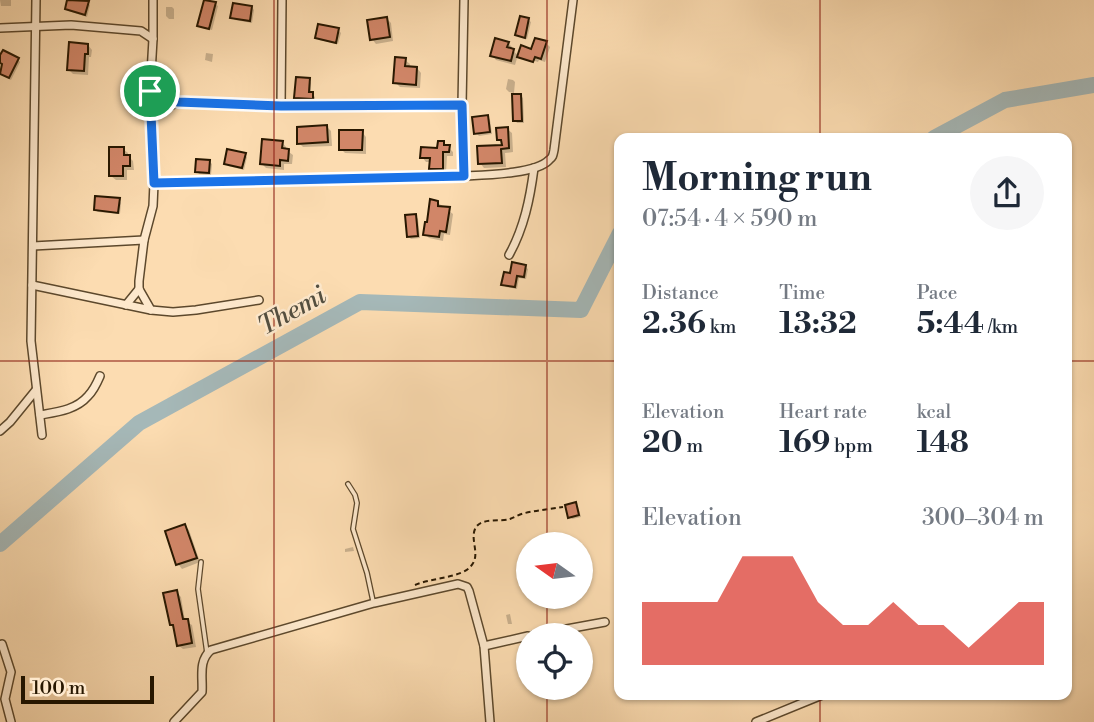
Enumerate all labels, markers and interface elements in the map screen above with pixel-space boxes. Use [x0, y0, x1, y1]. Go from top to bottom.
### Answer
pin [120, 61, 180, 121]
icon: arrive [131, 72, 169, 110]
text: Morning run [642, 155, 872, 202]
button: share [970, 156, 1044, 230]
text: 07:54 · 4 × 590 m [642, 205, 817, 233]
water label: Themi [252, 279, 332, 343]
text: Distance [642, 281, 719, 305]
text: Time [779, 281, 825, 305]
text: Pace [917, 281, 957, 305]
text: 2.36 [642, 305, 706, 343]
text: 13:32 [779, 305, 857, 343]
text: 5:44 [917, 305, 984, 343]
text: km [706, 315, 736, 339]
text: /km [984, 315, 1018, 339]
text: Elevation [642, 400, 724, 424]
text: Heart rate [779, 400, 867, 424]
text: kcal [917, 400, 951, 424]
text: 20 [642, 424, 683, 462]
text: 169 [779, 424, 830, 462]
text: 148 [917, 424, 969, 462]
text: m [683, 434, 703, 458]
text: bpm [830, 434, 873, 458]
text: Elevation [642, 504, 742, 532]
text: 300–304 m [922, 504, 1044, 532]
north arrow [516, 532, 593, 609]
map controls [516, 532, 593, 700]
button: locate [516, 623, 593, 700]
scale bar [21, 673, 154, 705]
text: 100 m [32, 676, 85, 700]

